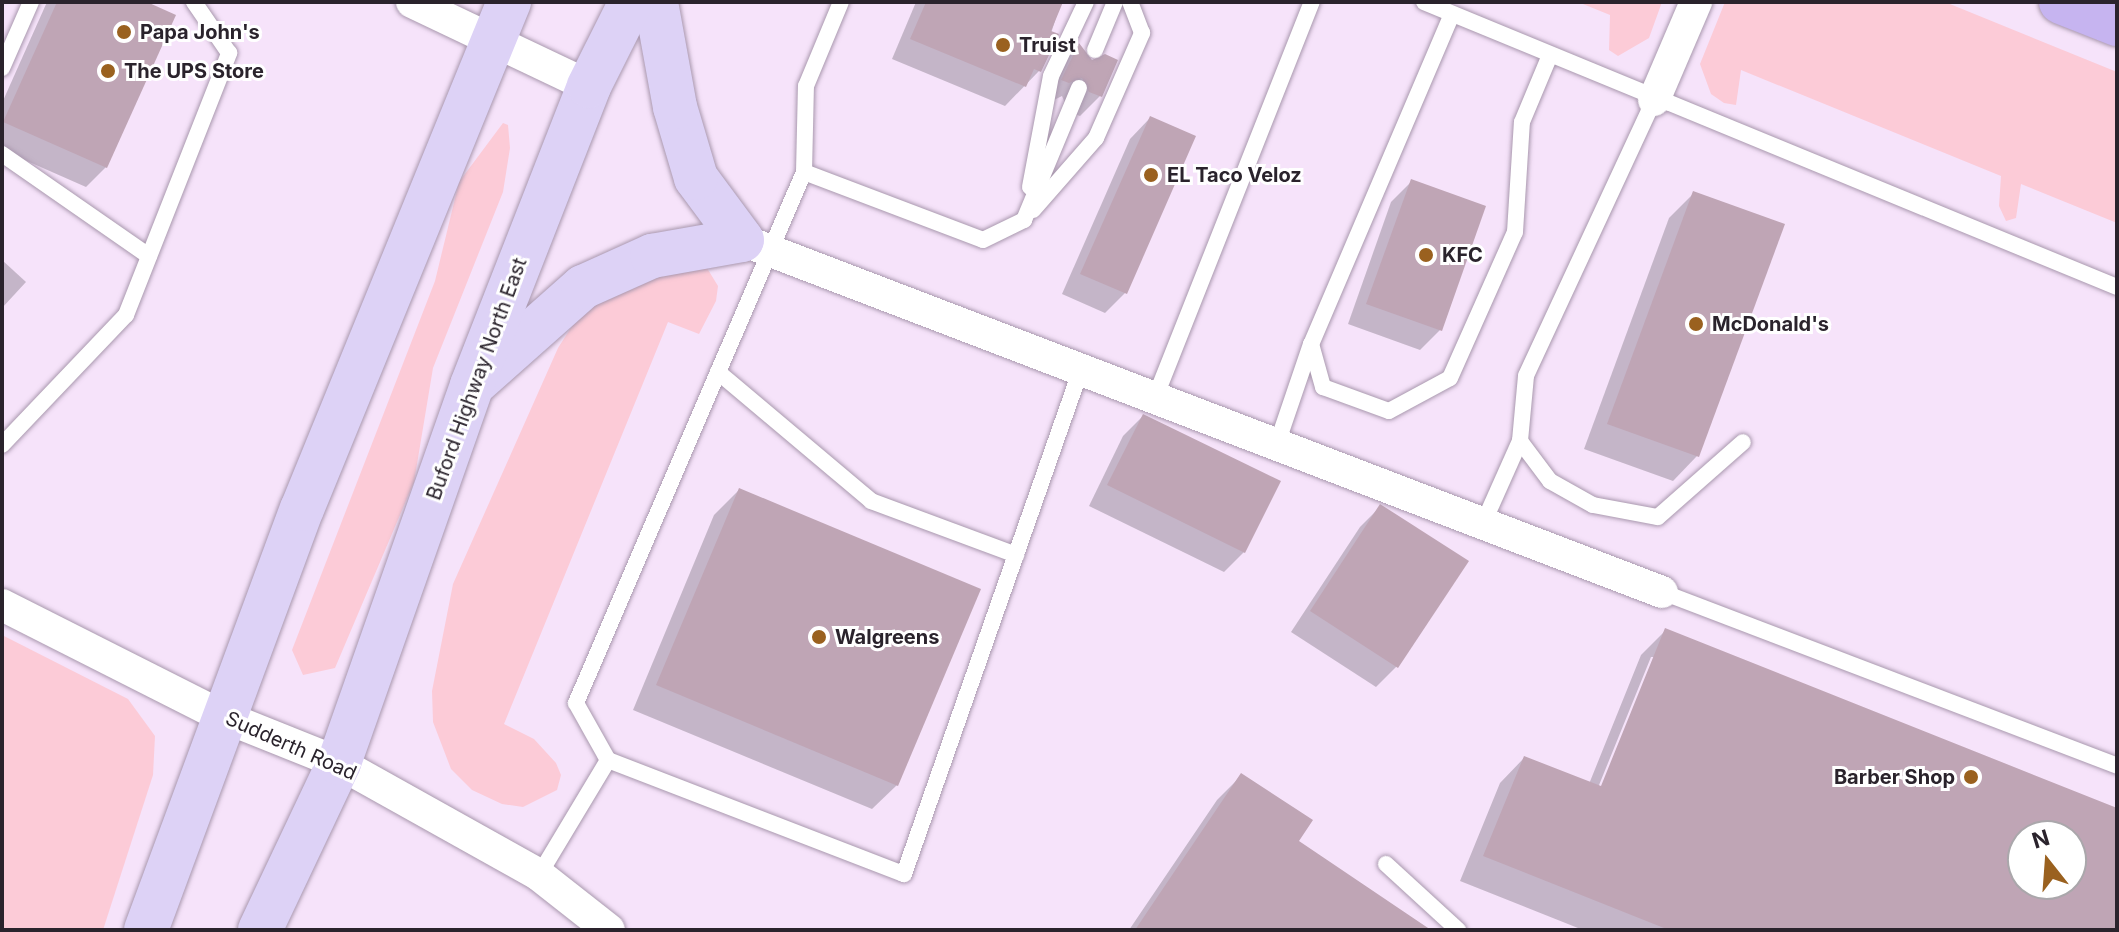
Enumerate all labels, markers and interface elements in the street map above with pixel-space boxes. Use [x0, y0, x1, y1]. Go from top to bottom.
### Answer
place label: Papa John's [140, 20, 260, 44]
marker: Papa John's [115, 23, 133, 41]
place label: Truist [1019, 33, 1076, 57]
marker: Truist [994, 36, 1012, 54]
place label: The UPS Store [124, 59, 264, 83]
marker: The UPS Store [99, 62, 117, 80]
place label: EL Taco Veloz [1167, 163, 1302, 187]
marker: EL Taco Veloz [1142, 166, 1160, 184]
place label: KFC [1442, 243, 1483, 267]
marker: KFC [1417, 246, 1435, 264]
street label: Buford Highway North East [422, 255, 532, 503]
place label: McDonald's [1712, 312, 1829, 336]
marker: McDonald's [1687, 315, 1705, 333]
place label: Walgreens [835, 625, 939, 649]
marker: Walgreens [810, 628, 828, 646]
street label: Sudderth Road [222, 706, 360, 786]
place label: Barber Shop [1834, 765, 1955, 789]
marker: Barber Shop [1962, 768, 1980, 786]
north arrow [2007, 820, 2087, 900]
text: N [2029, 824, 2052, 854]

